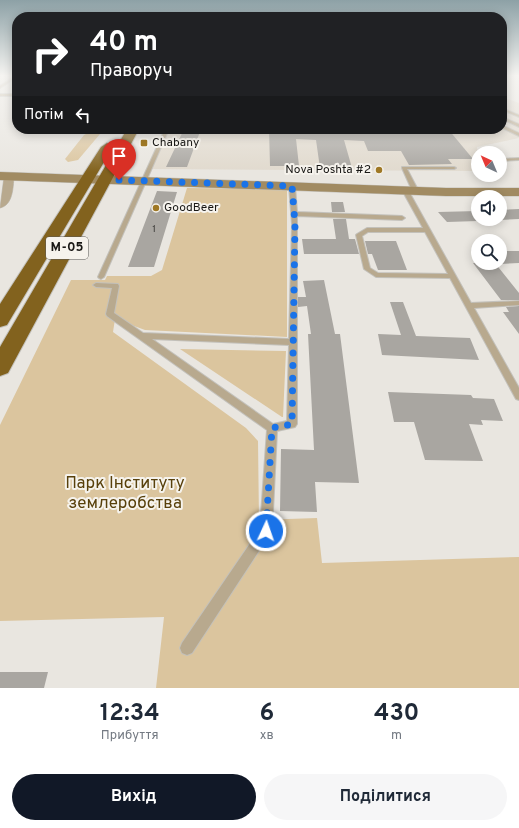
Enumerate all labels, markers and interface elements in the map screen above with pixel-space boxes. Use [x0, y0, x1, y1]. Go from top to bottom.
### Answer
text: 40 m [90, 25, 158, 61]
icon: right [24, 28, 76, 80]
text: Праворуч [90, 60, 173, 83]
icon: left [72, 104, 94, 126]
text: Потім [24, 106, 64, 125]
place label: Chabany [152, 135, 199, 151]
marker: Chabany [139, 138, 149, 148]
pin [102, 139, 136, 180]
icon: arrive [108, 145, 130, 167]
north arrow [471, 146, 507, 182]
map controls [471, 146, 507, 270]
place label: Nova Poshta #2 [285, 162, 371, 178]
marker: Nova Poshta #2 [374, 165, 384, 175]
button: sound [471, 190, 507, 226]
place label: GoodBeer [164, 200, 219, 216]
marker: GoodBeer [151, 203, 161, 213]
house number: 1 [152, 223, 156, 236]
button: search [471, 234, 507, 270]
road number: М-05 [46, 237, 88, 259]
park label: Парк Інституту землеробства [65, 473, 185, 515]
position arrow [245, 510, 287, 552]
text: 12:34 [100, 699, 160, 729]
text: 6 [259, 699, 274, 729]
text: 430 [374, 699, 419, 729]
text: Прибуття [101, 728, 159, 744]
text: хв [260, 728, 274, 744]
text: m [391, 728, 402, 744]
button: Вихід [12, 774, 256, 820]
button: Поділитися [264, 774, 507, 820]

